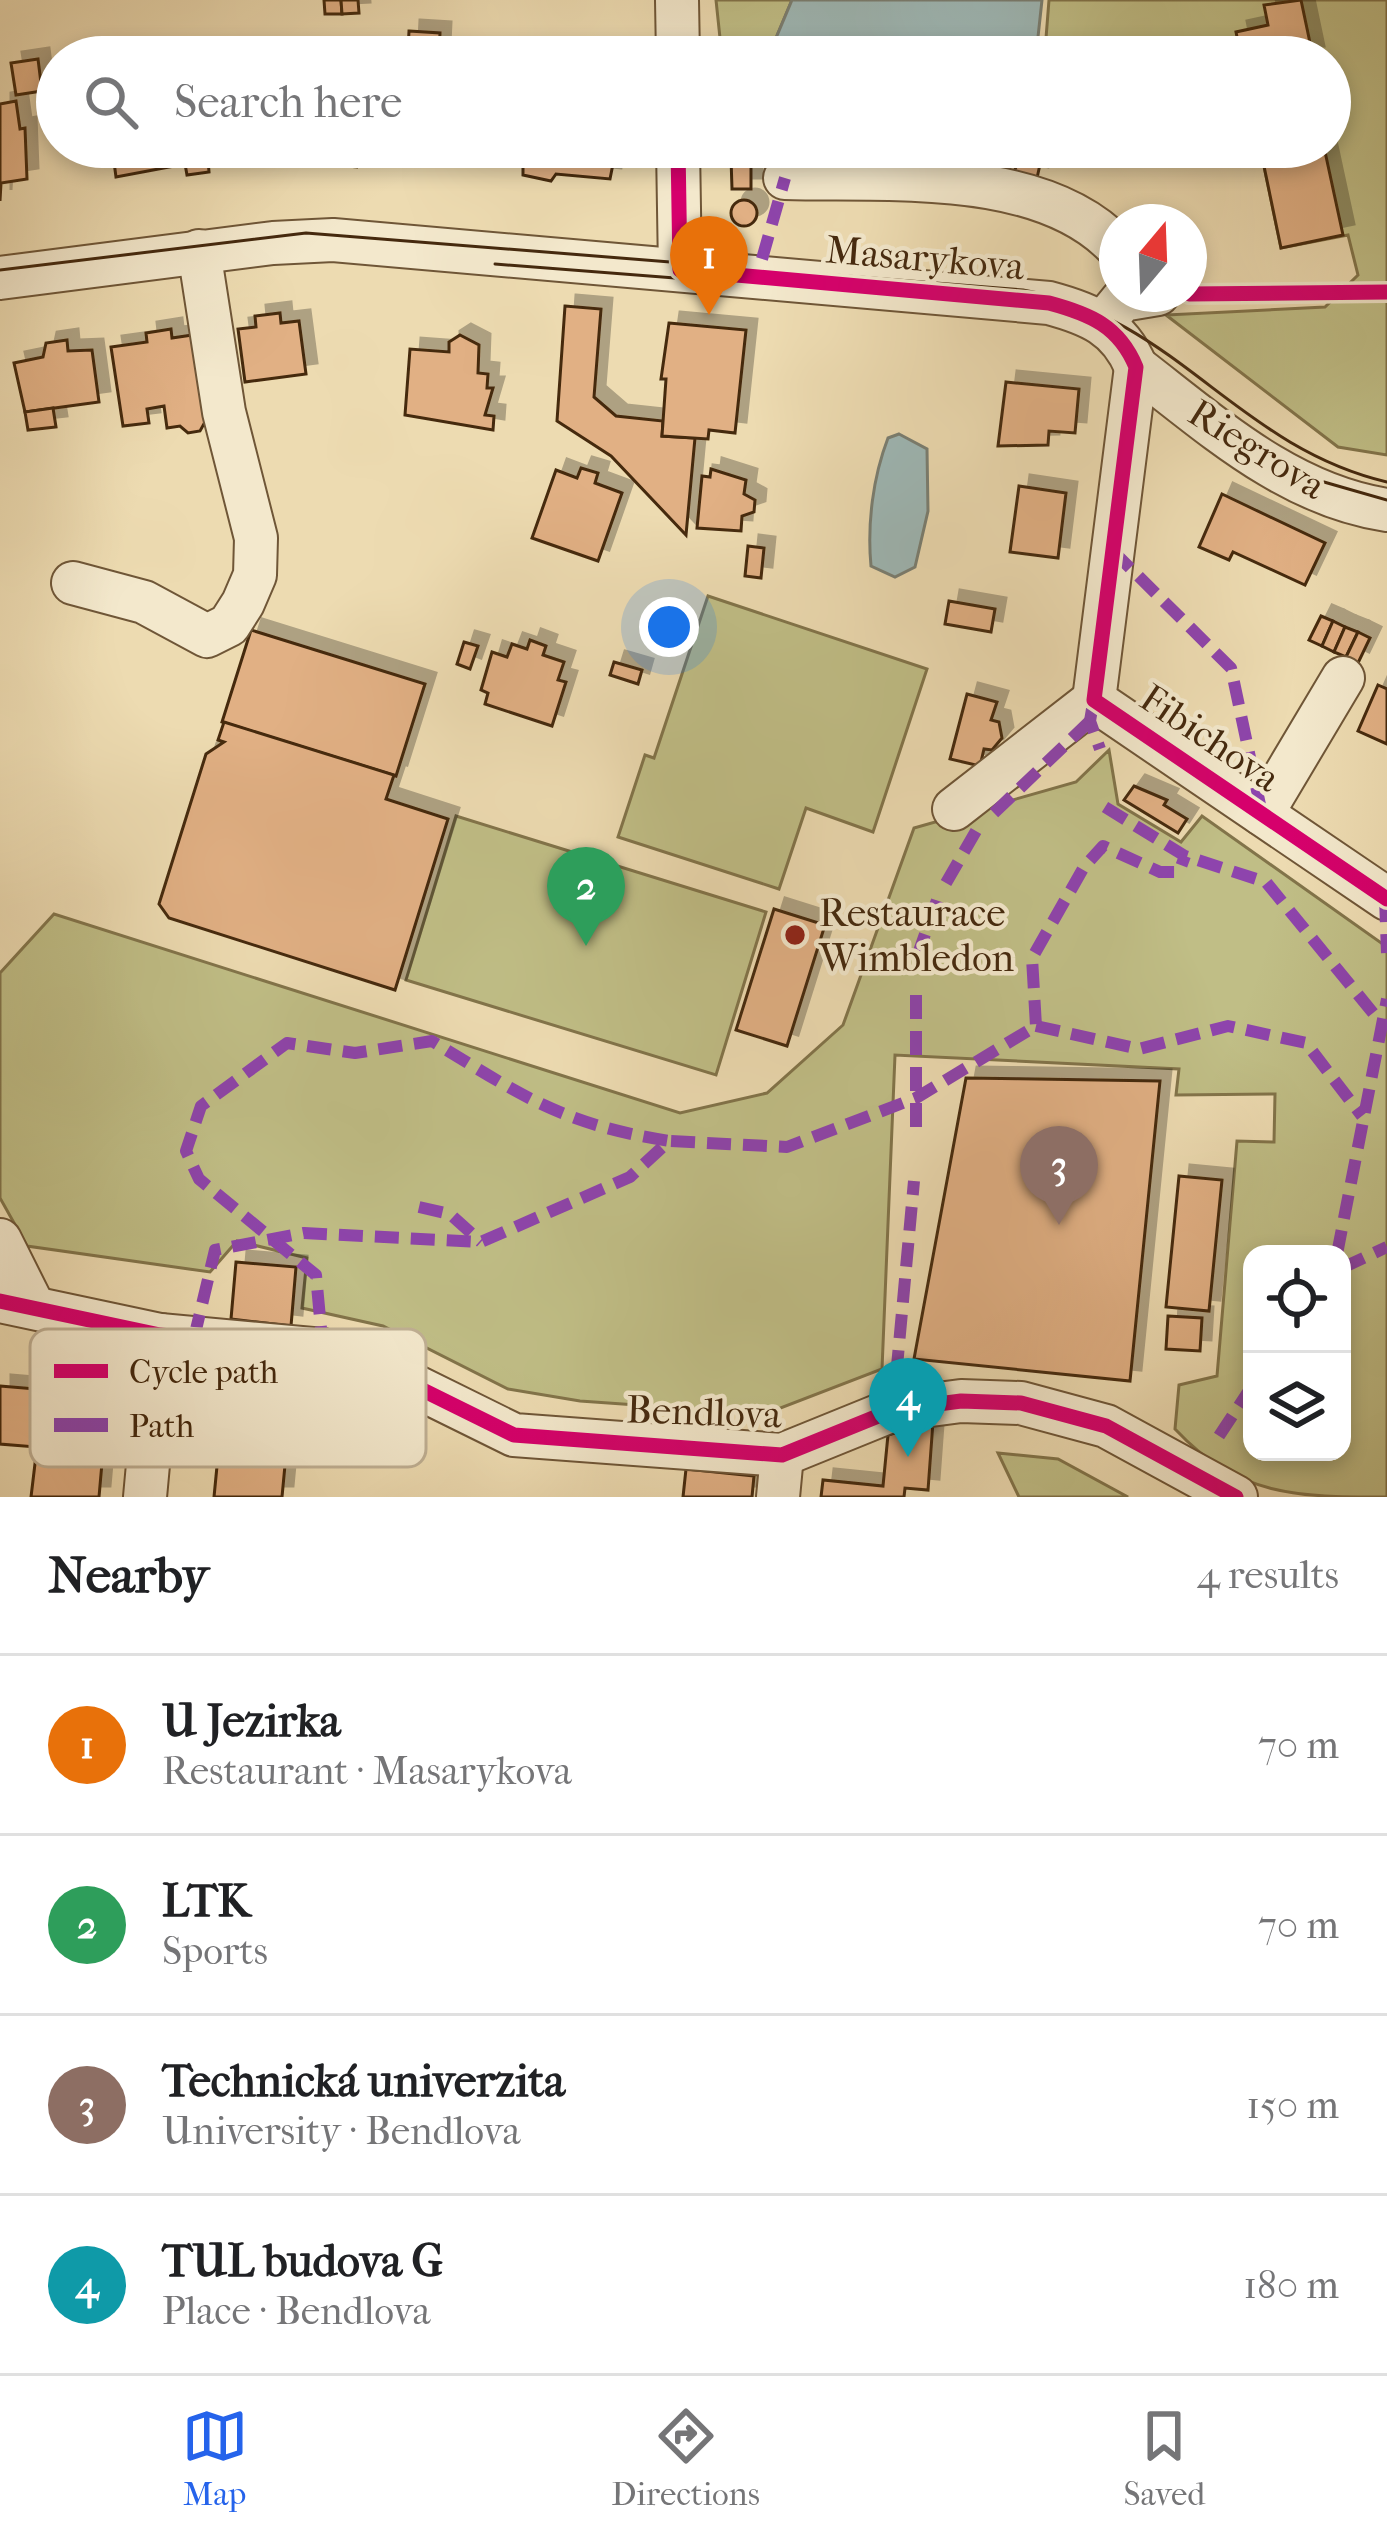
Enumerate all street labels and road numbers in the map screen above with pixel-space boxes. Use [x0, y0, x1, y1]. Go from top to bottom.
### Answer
street label: Masarykova [824, 226, 1027, 290]
street label: Riegrova [1180, 389, 1335, 509]
street label: Fibichova [1131, 675, 1289, 802]
street label: Bendlova [626, 1386, 783, 1438]

